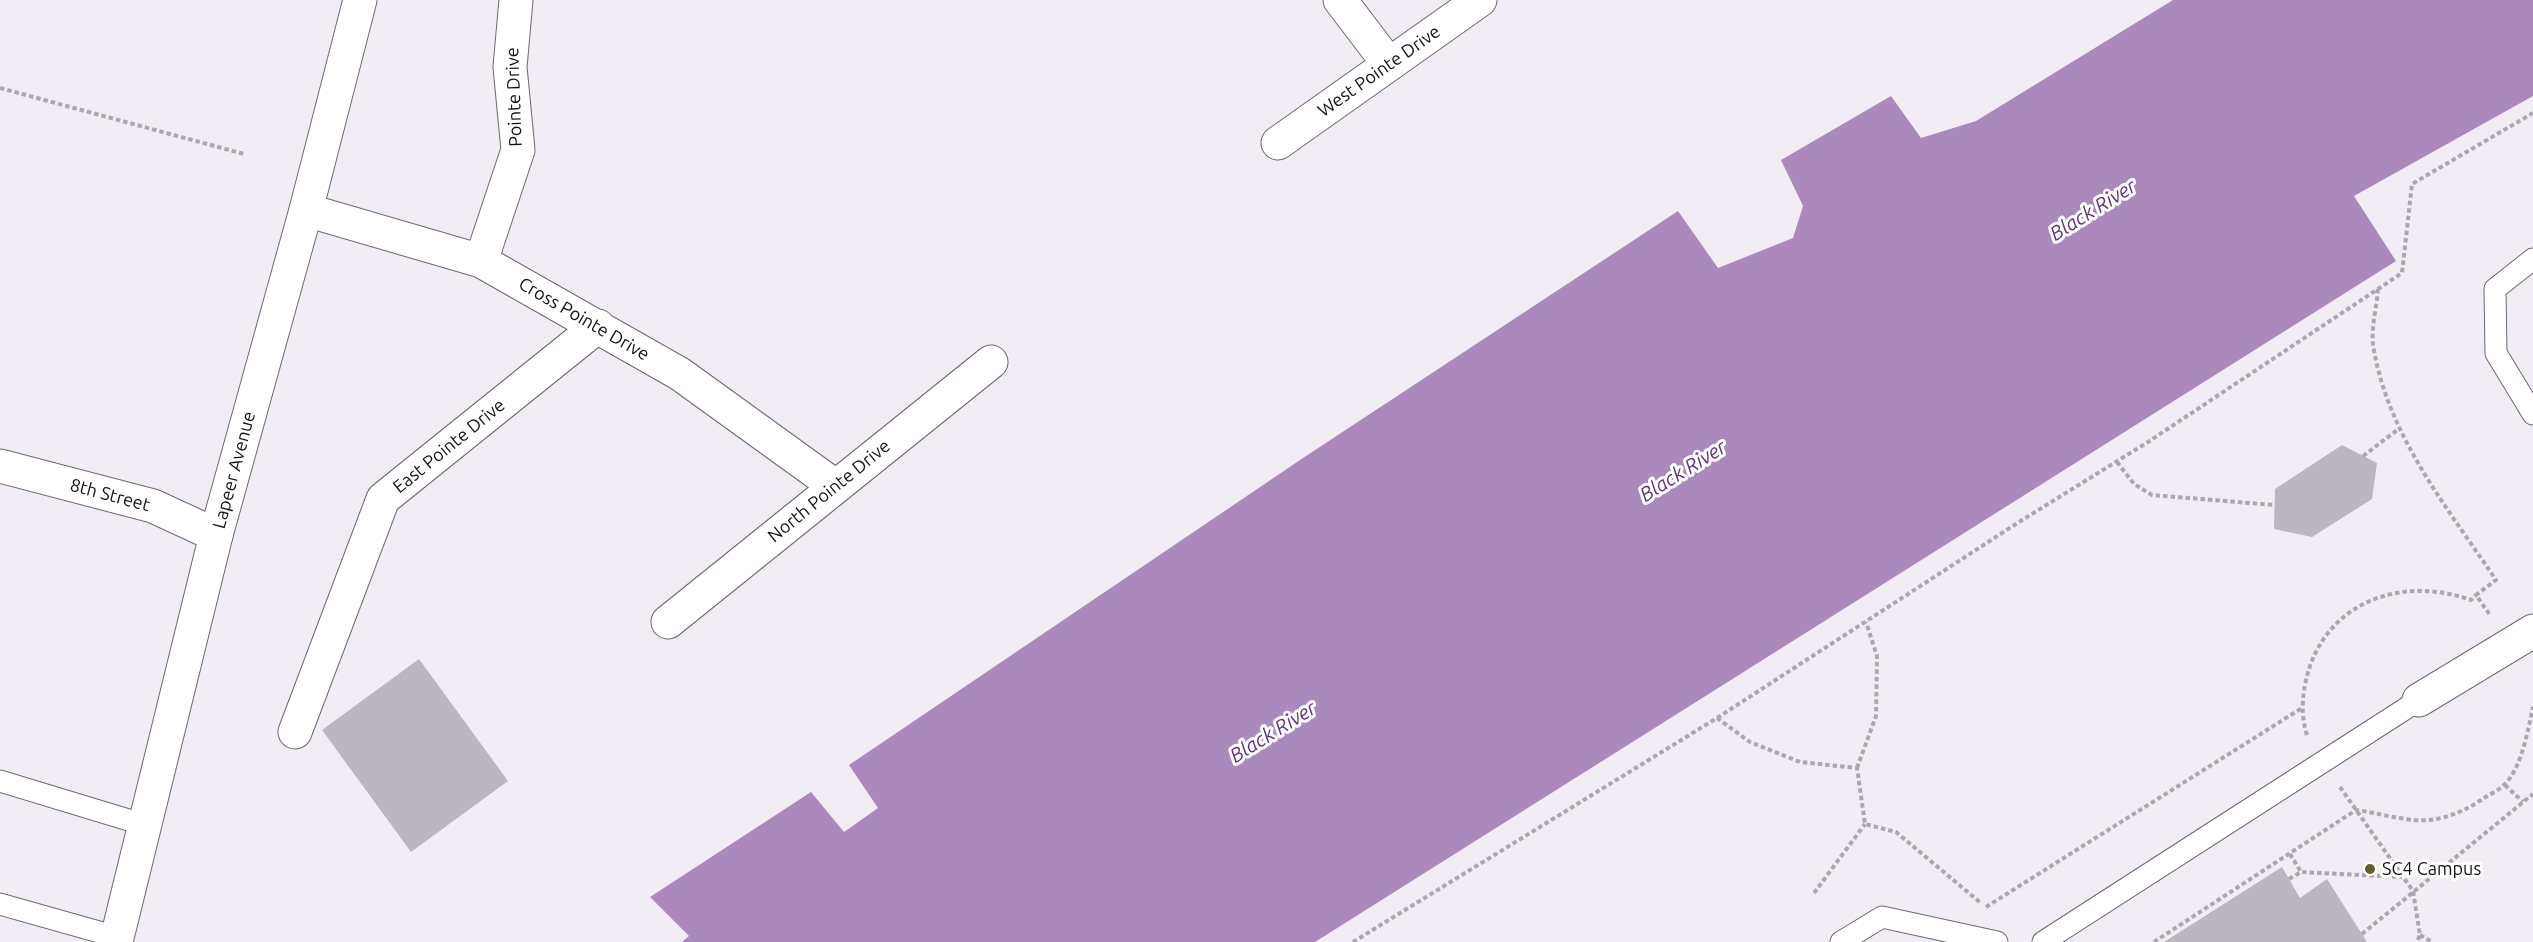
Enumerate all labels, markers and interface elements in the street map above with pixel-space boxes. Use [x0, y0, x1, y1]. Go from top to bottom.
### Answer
street label: West Pointe Drive [1314, 21, 1444, 121]
street label: Pointe Drive [501, 47, 527, 147]
water label: Black River [2045, 174, 2141, 246]
street label: Cross Pointe Drive [515, 273, 653, 365]
street label: East Pointe Drive [389, 394, 509, 498]
street label: Lapeer Avenue [208, 409, 260, 531]
street label: North Pointe Drive [764, 435, 894, 547]
water label: Black River [1635, 435, 1731, 507]
street label: 8th Street [68, 474, 152, 516]
water label: Black River [1225, 696, 1321, 768]
place label: SC4 Campus [2382, 858, 2481, 880]
marker: SC4 Campus [2363, 862, 2377, 876]

